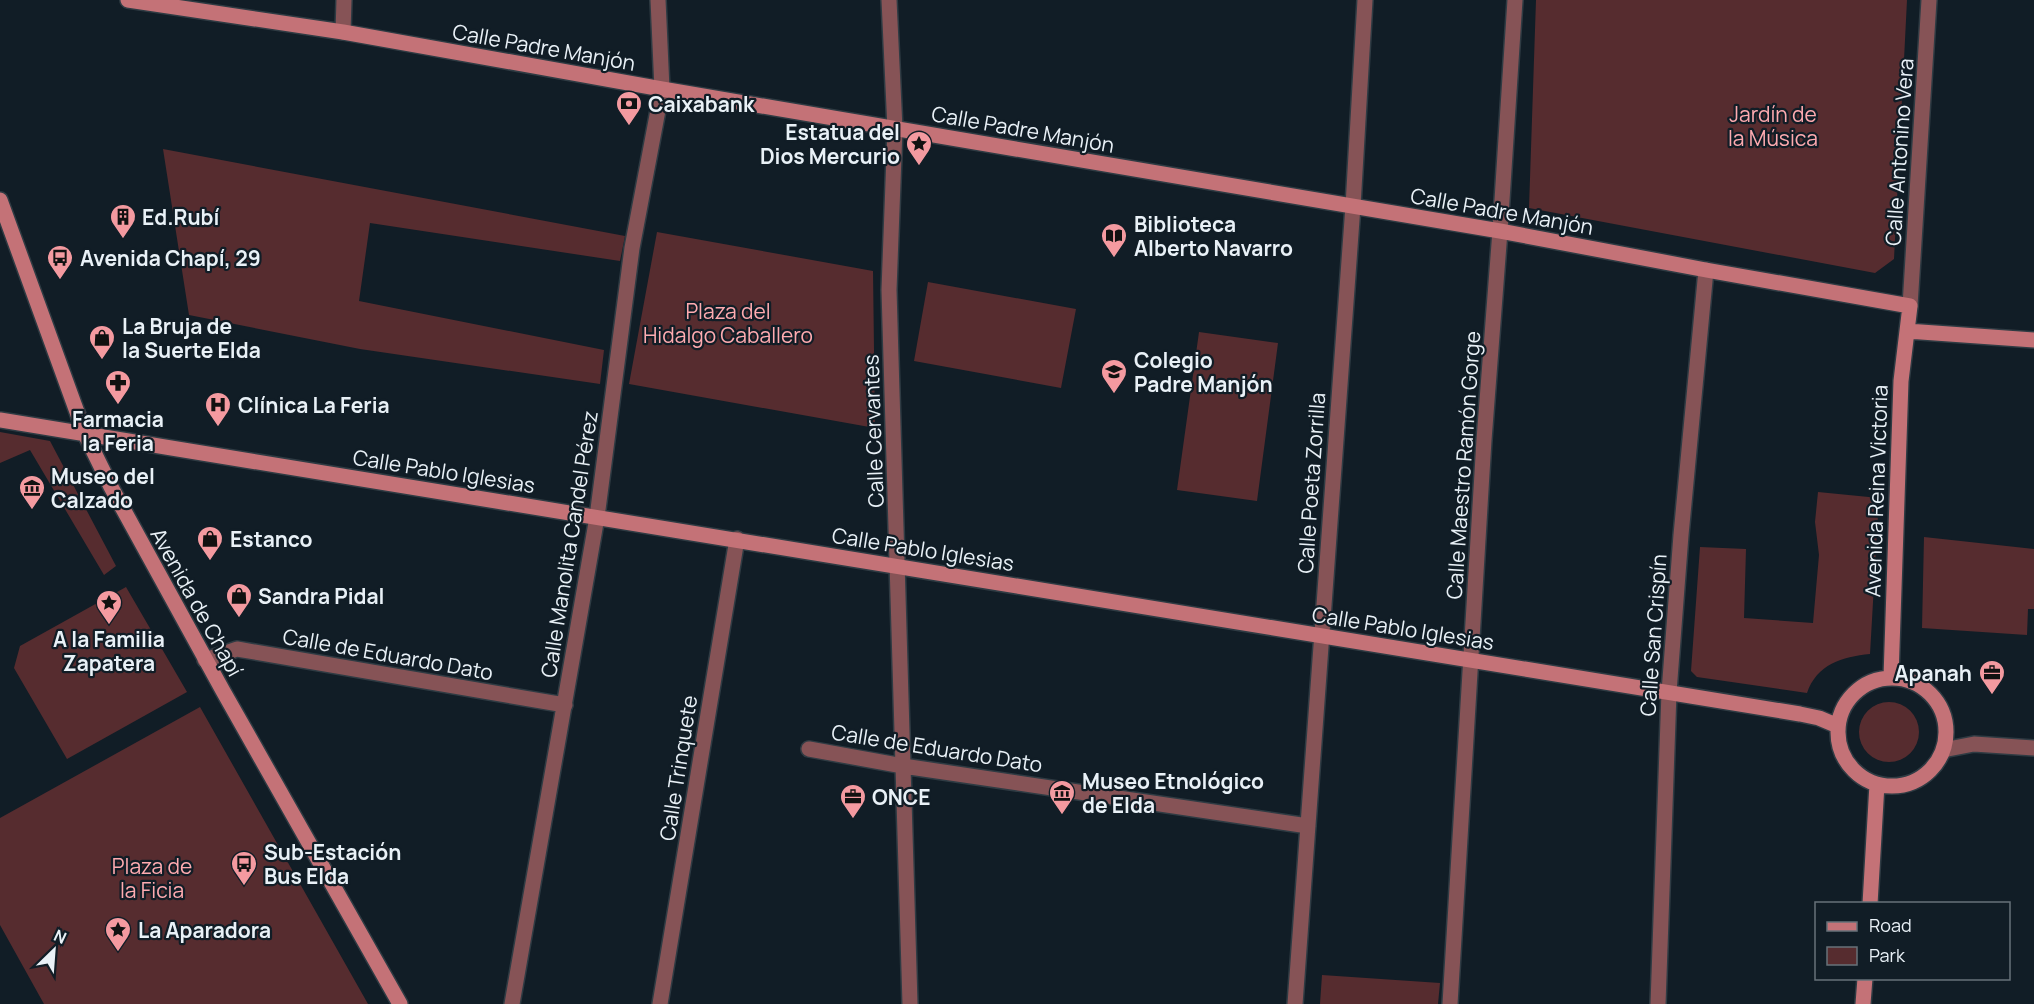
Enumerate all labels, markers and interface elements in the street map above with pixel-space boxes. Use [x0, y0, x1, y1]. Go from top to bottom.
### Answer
street label: Calle Padre Manjón [450, 17, 638, 77]
street label: Calle Antonino Vera [1878, 57, 1920, 247]
bank icon: Caixabank [614, 89, 644, 127]
place label: Caixabank [648, 90, 755, 118]
street label: Calle Padre Manjón [929, 99, 1117, 159]
park label: Jardín de la Música [1728, 100, 1818, 152]
place label: Estatua del Dios Mercurio [760, 118, 900, 170]
place icon: Estatua del Dios Mercurio [904, 129, 934, 167]
street label: Calle Padre Manjón [1408, 181, 1596, 241]
building icon: Ed.Rubí [108, 202, 138, 240]
place label: Ed.Rubí [142, 203, 220, 231]
place label: Biblioteca Alberto Navarro [1134, 210, 1293, 262]
library icon: Biblioteca Alberto Navarro [1099, 221, 1129, 259]
bus stop icon: Avenida Chapí, 29 [45, 243, 75, 281]
place label: Avenida Chapí, 29 [80, 244, 261, 272]
park label: Plaza del Hidalgo Caballero [643, 297, 813, 349]
place label: La Bruja de la Suerte Elda [122, 312, 261, 364]
shop icon: La Bruja de la Suerte Elda [87, 323, 117, 361]
street label: Calle Maestro Ramón Gorge [1440, 330, 1486, 600]
place label: Colegio Padre Manjón [1134, 346, 1273, 398]
street label: Calle Cervantes [856, 354, 890, 508]
school or university icon: Colegio Padre Manjón [1099, 357, 1129, 395]
pharmacy icon: Farmacia la Feria [103, 368, 133, 406]
street label: Avenida Reina Victoria [1858, 384, 1894, 598]
hospital icon: Clínica La Feria [203, 390, 233, 428]
place label: Clínica La Feria [238, 391, 390, 419]
street label: Calle Poeta Zorrilla [1291, 392, 1331, 574]
place label: Farmacia la Feria [72, 405, 164, 457]
street label: Calle Manolita Candel Pérez [534, 409, 604, 679]
street label: Calle Pablo Iglesias [351, 443, 537, 499]
place label: Museo del Calzado [51, 462, 155, 514]
museum icon: Museo del Calzado [17, 473, 47, 511]
street label: Calle Pablo Iglesias [830, 521, 1016, 577]
street label: Avenida de Chapí [145, 523, 249, 681]
shop icon: Estanco [195, 524, 225, 562]
place label: Estanco [230, 525, 313, 553]
street label: Calle San Crispín [1633, 553, 1673, 717]
shop icon: Sandra Pidal [224, 581, 254, 619]
place label: Sandra Pidal [258, 582, 384, 610]
place icon: A la Familia Zapatera [94, 588, 124, 626]
street label: Calle Pablo Iglesias [1310, 600, 1496, 656]
street label: Calle de Eduardo Dato [281, 622, 495, 686]
place label: A la Familia Zapatera [53, 625, 165, 677]
office icon: Apanah [1977, 658, 2007, 696]
place label: Apanah [1895, 659, 1972, 687]
street label: Calle Trinquete [653, 693, 703, 843]
street label: Calle de Eduardo Dato [830, 718, 1044, 778]
place label: Museo Etnológico de Elda [1082, 767, 1264, 819]
museum icon: Museo Etnológico de Elda [1047, 778, 1077, 816]
office icon: ONCE [838, 782, 868, 820]
place label: ONCE [872, 783, 931, 811]
place label: Sub-Estación Bus Elda [264, 838, 401, 890]
bus stop icon: Sub-Estación Bus Elda [229, 849, 259, 887]
park label: Plaza de la Ficia [112, 852, 192, 904]
legend [1815, 902, 2010, 980]
text: Road [1869, 913, 1912, 937]
place icon: La Aparadora [103, 915, 133, 953]
place label: La Aparadora [138, 916, 271, 944]
north arrow [24, 920, 84, 980]
text: N [50, 924, 70, 949]
text: Park [1869, 943, 1906, 967]

